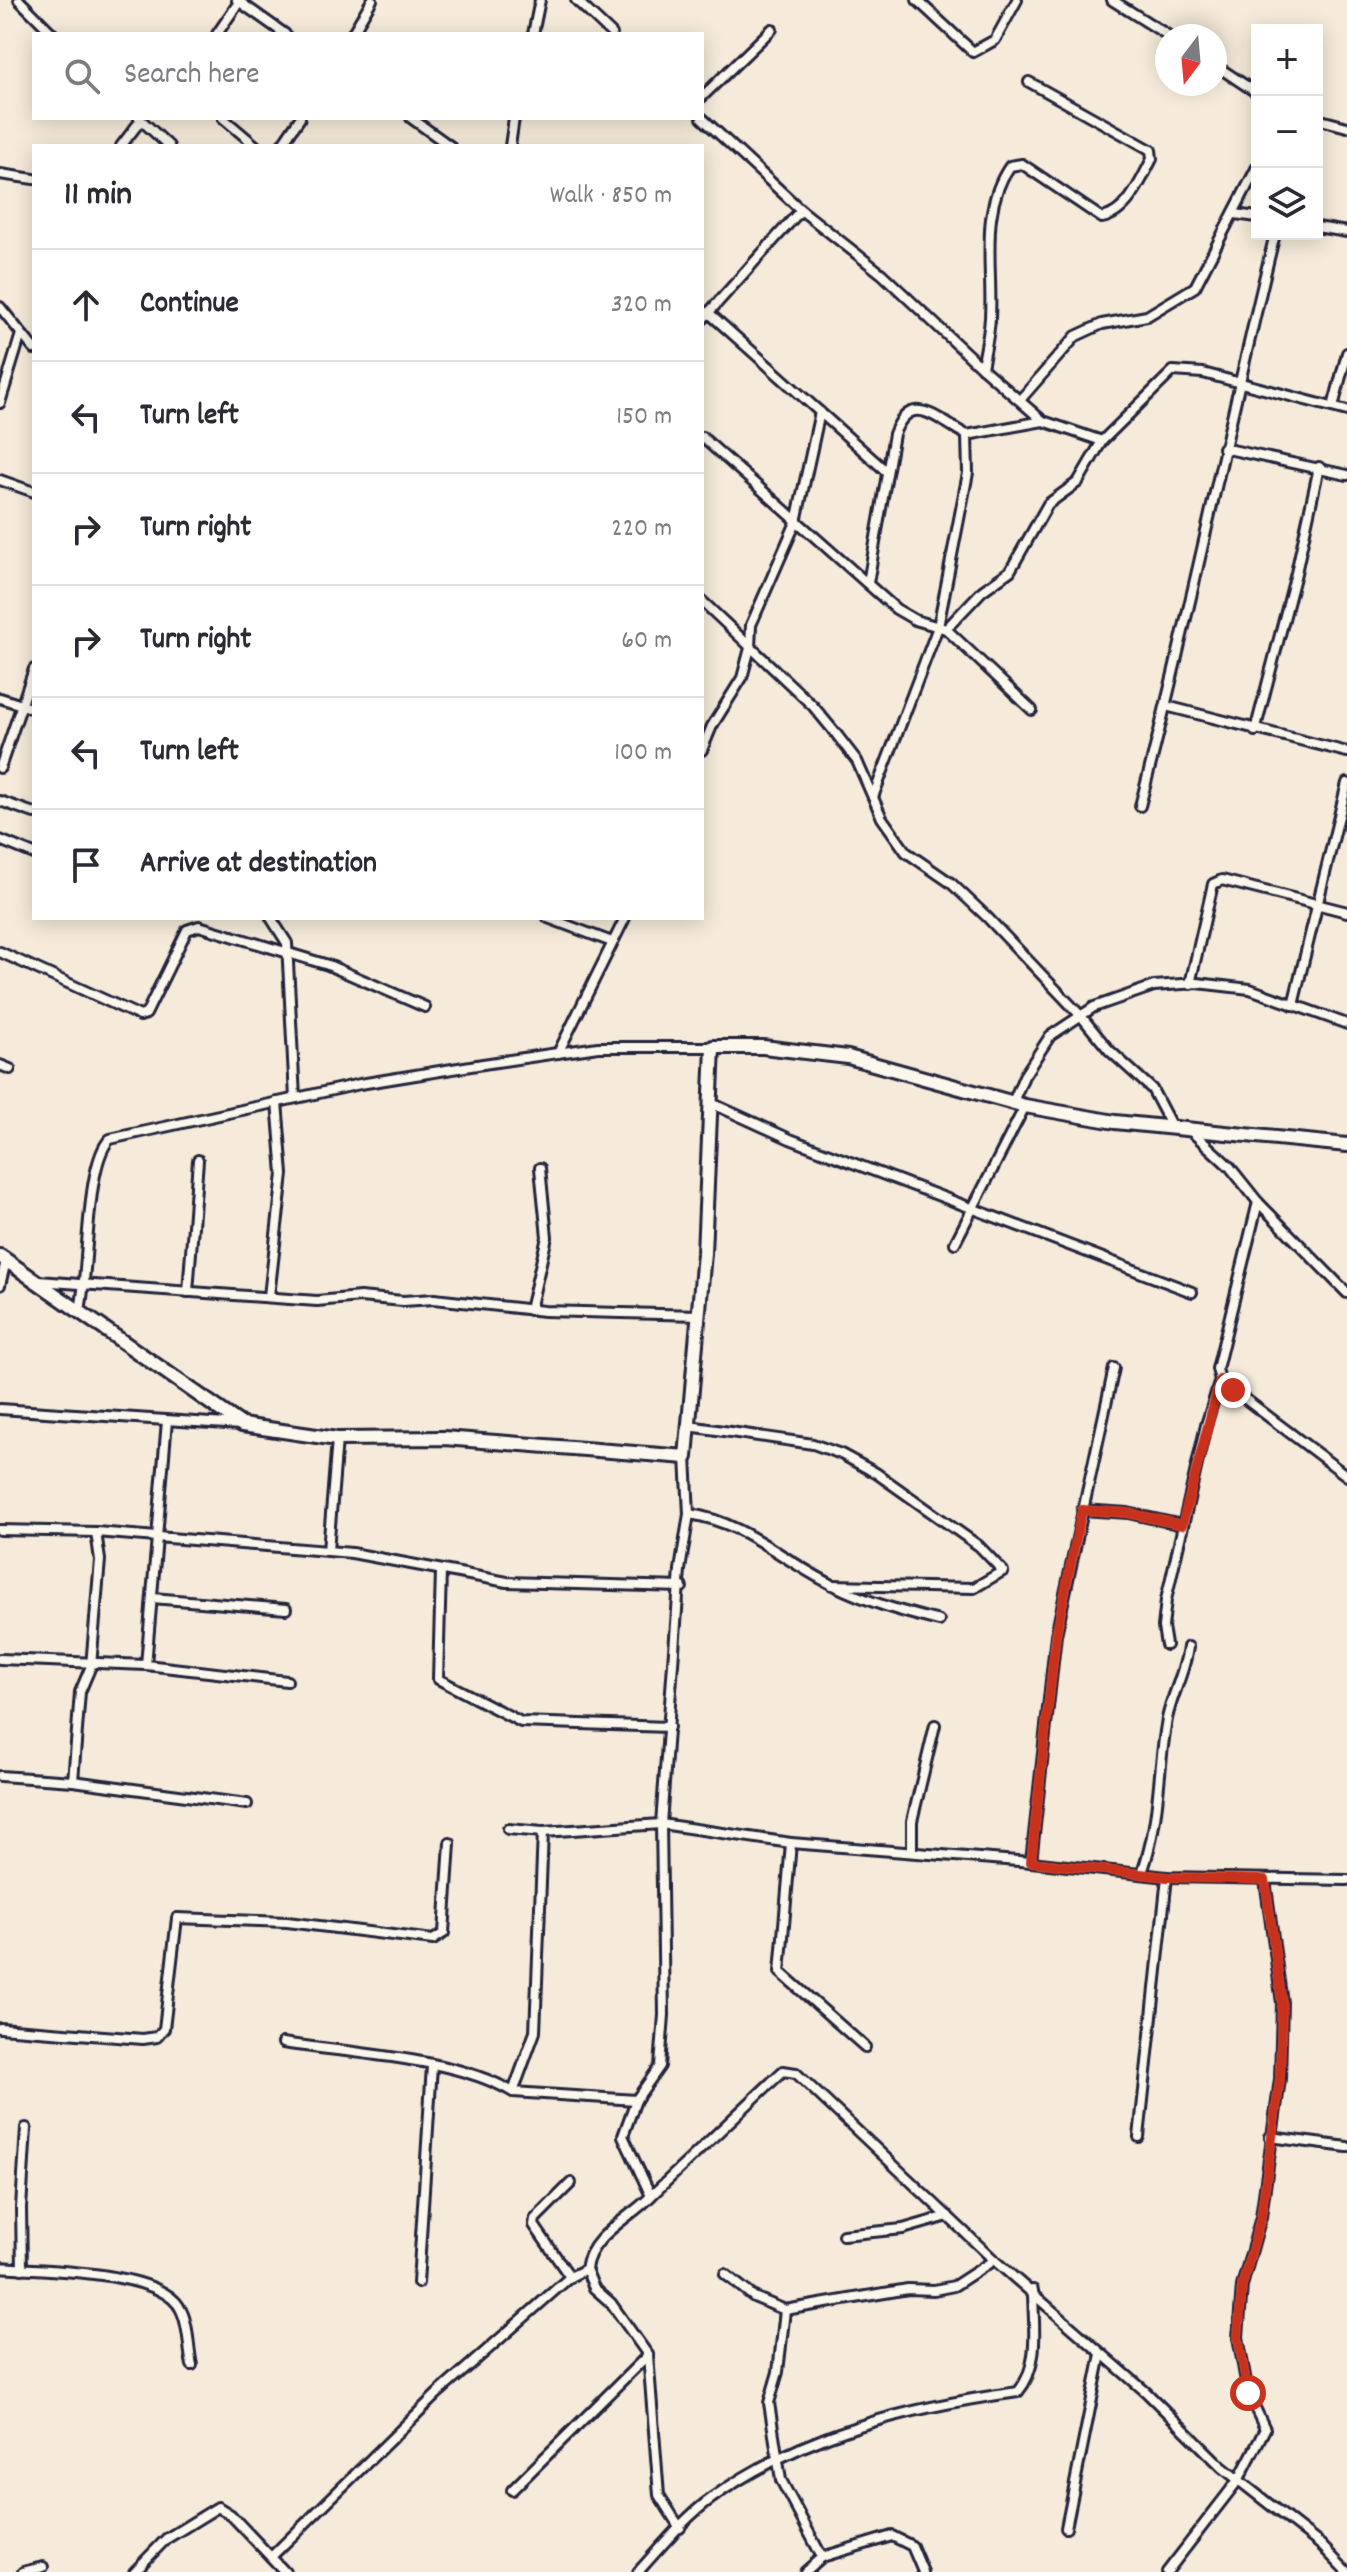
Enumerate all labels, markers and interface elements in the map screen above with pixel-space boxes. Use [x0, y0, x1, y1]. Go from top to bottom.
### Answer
north arrow [1155, 24, 1227, 96]
map controls [1251, 24, 1323, 240]
button: + [1251, 24, 1323, 96]
search box [32, 32, 704, 120]
icon: search [60, 54, 104, 98]
text: Search here [124, 55, 260, 98]
button: − [1251, 96, 1323, 168]
button: layers [1251, 168, 1323, 240]
text: 11 min [64, 172, 132, 221]
text: Walk · 850 m [550, 178, 672, 215]
icon: ahead [64, 283, 108, 327]
text: Continue [140, 284, 239, 327]
text: 320 m [611, 287, 672, 324]
icon: left [64, 395, 108, 439]
text: Turn left [140, 396, 239, 439]
text: 150 m [616, 399, 672, 436]
icon: right [64, 507, 108, 551]
text: Turn right [140, 508, 251, 551]
text: 220 m [611, 511, 672, 548]
icon: right [64, 619, 108, 663]
text: Turn right [140, 620, 251, 663]
text: 60 m [621, 623, 672, 660]
icon: left [64, 731, 108, 775]
text: Turn left [140, 732, 239, 775]
text: 100 m [614, 735, 672, 772]
icon: arrive [64, 843, 108, 887]
text: Arrive at destination [140, 844, 377, 887]
route end [1215, 1372, 1251, 1408]
route start [1230, 2375, 1266, 2411]

